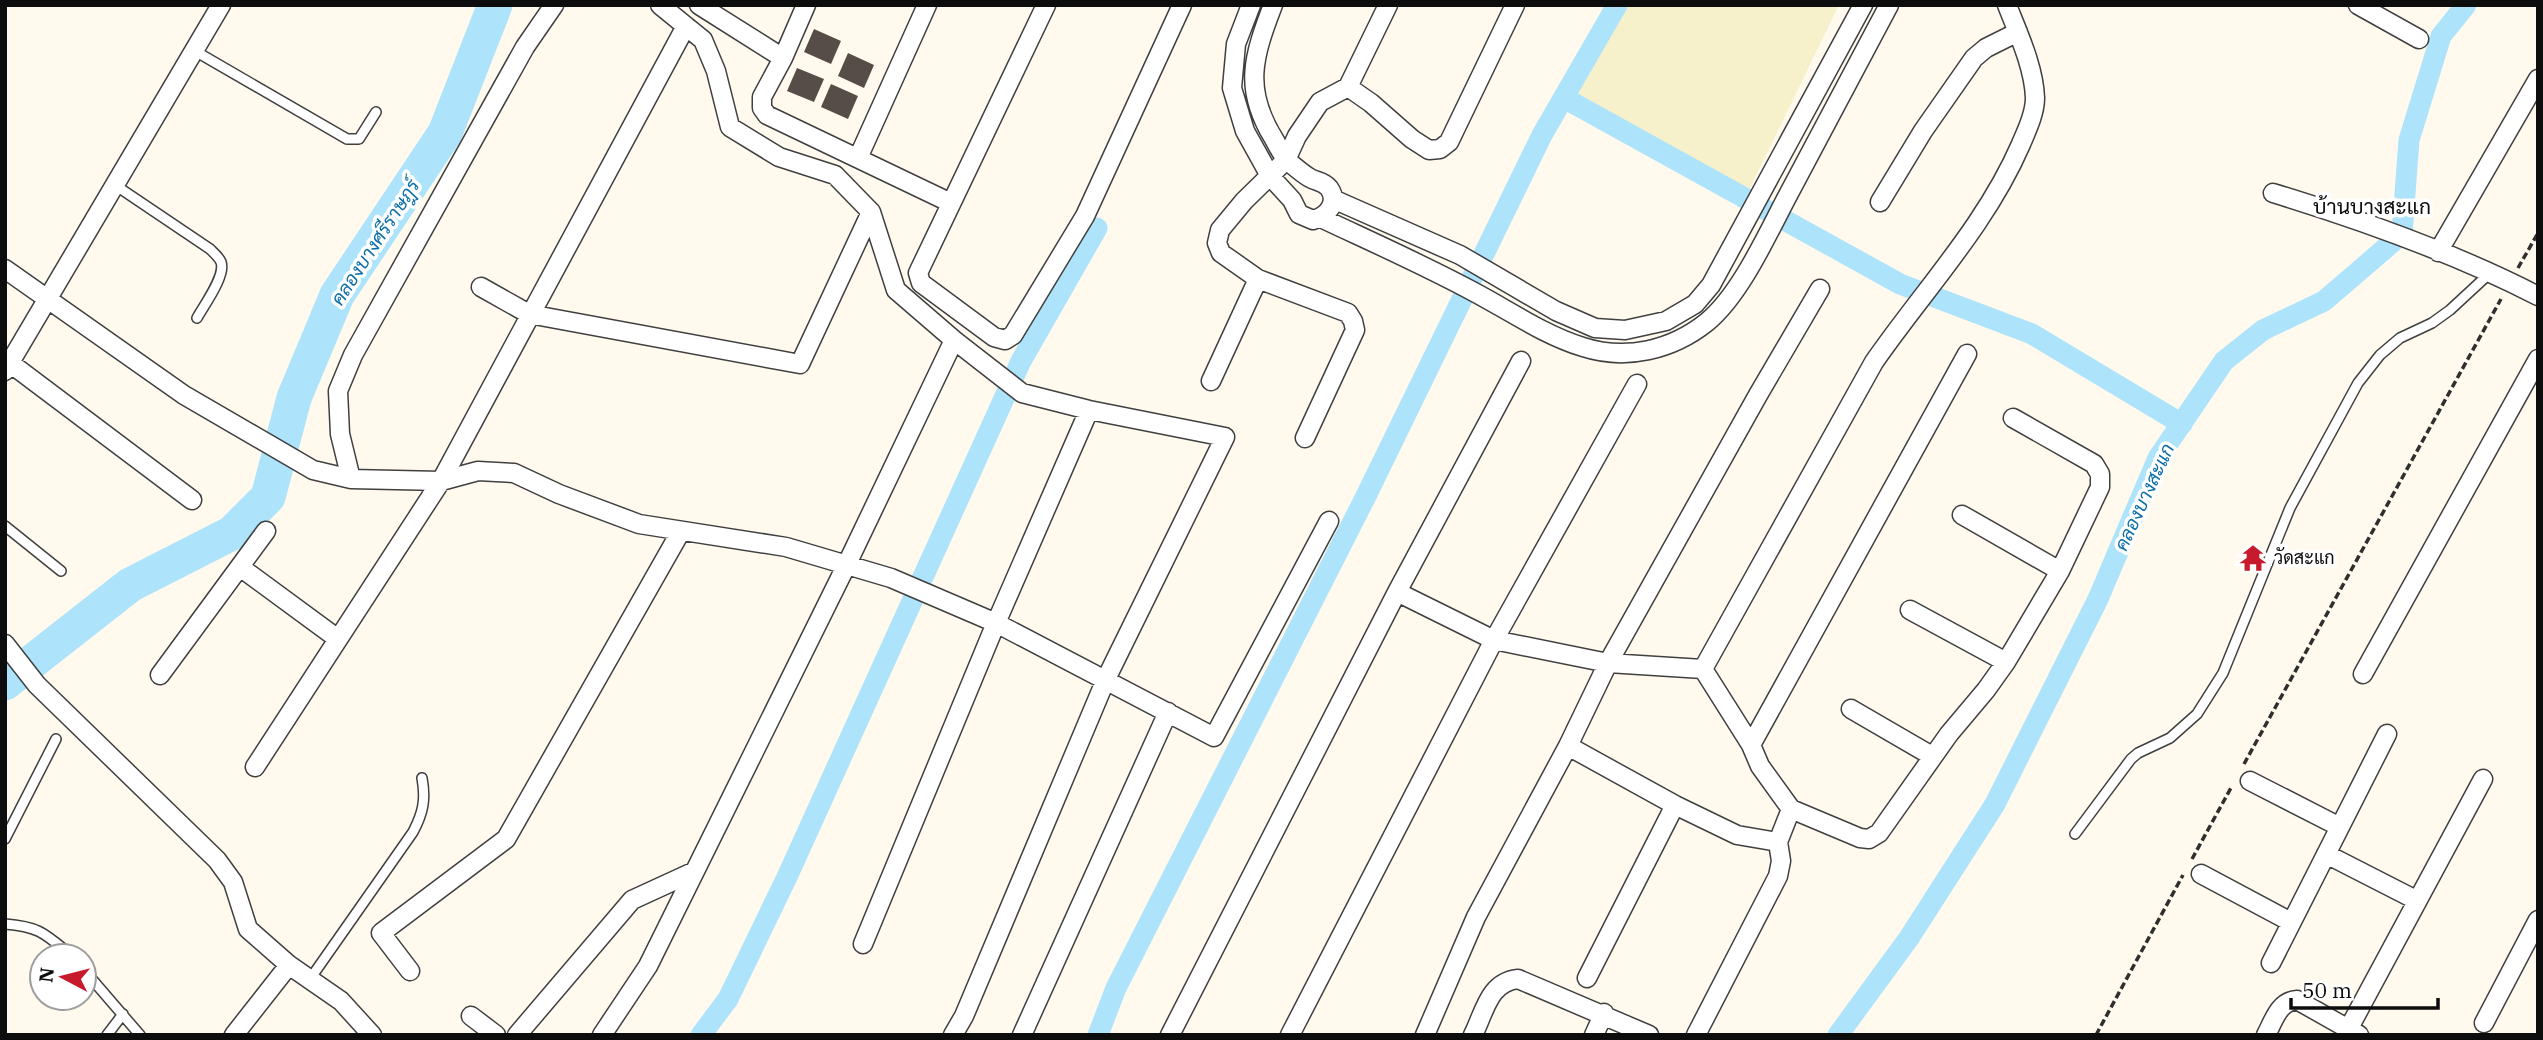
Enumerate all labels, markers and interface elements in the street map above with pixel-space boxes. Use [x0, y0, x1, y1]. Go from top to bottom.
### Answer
water label: คลองบางศรีราษฎร์ [325, 172, 427, 310]
district label: บ้านบางสะแก [2313, 192, 2431, 220]
water label: คลองบางสะแก [2109, 440, 2179, 554]
temple icon: วัดสะแก [2238, 543, 2268, 573]
place label: วัดสะแก [2274, 546, 2335, 569]
north arrow [28, 942, 98, 1012]
text: N [33, 966, 59, 984]
scale bar [2291, 967, 2438, 1011]
text: 50 m [2302, 976, 2352, 1004]

